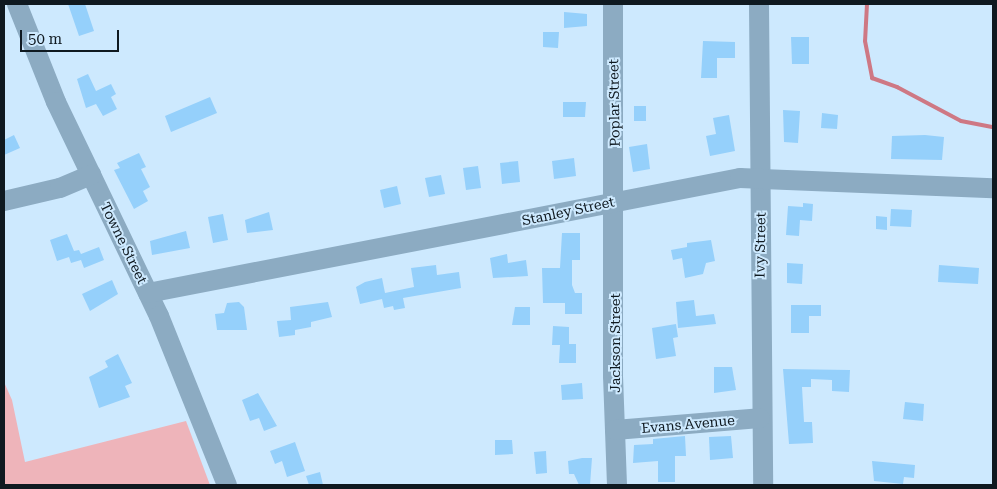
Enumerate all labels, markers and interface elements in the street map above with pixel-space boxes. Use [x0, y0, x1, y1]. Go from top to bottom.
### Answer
scale bar [22, 20, 121, 52]
text: 50 m [28, 30, 62, 48]
street label: Poplar Street [605, 59, 623, 147]
street label: Stanley Street [520, 193, 616, 229]
street label: Towne Street [97, 199, 151, 287]
street label: Ivy Street [751, 212, 769, 278]
street label: Jackson Street [607, 293, 623, 393]
street label: Evans Avenue [641, 412, 735, 436]

